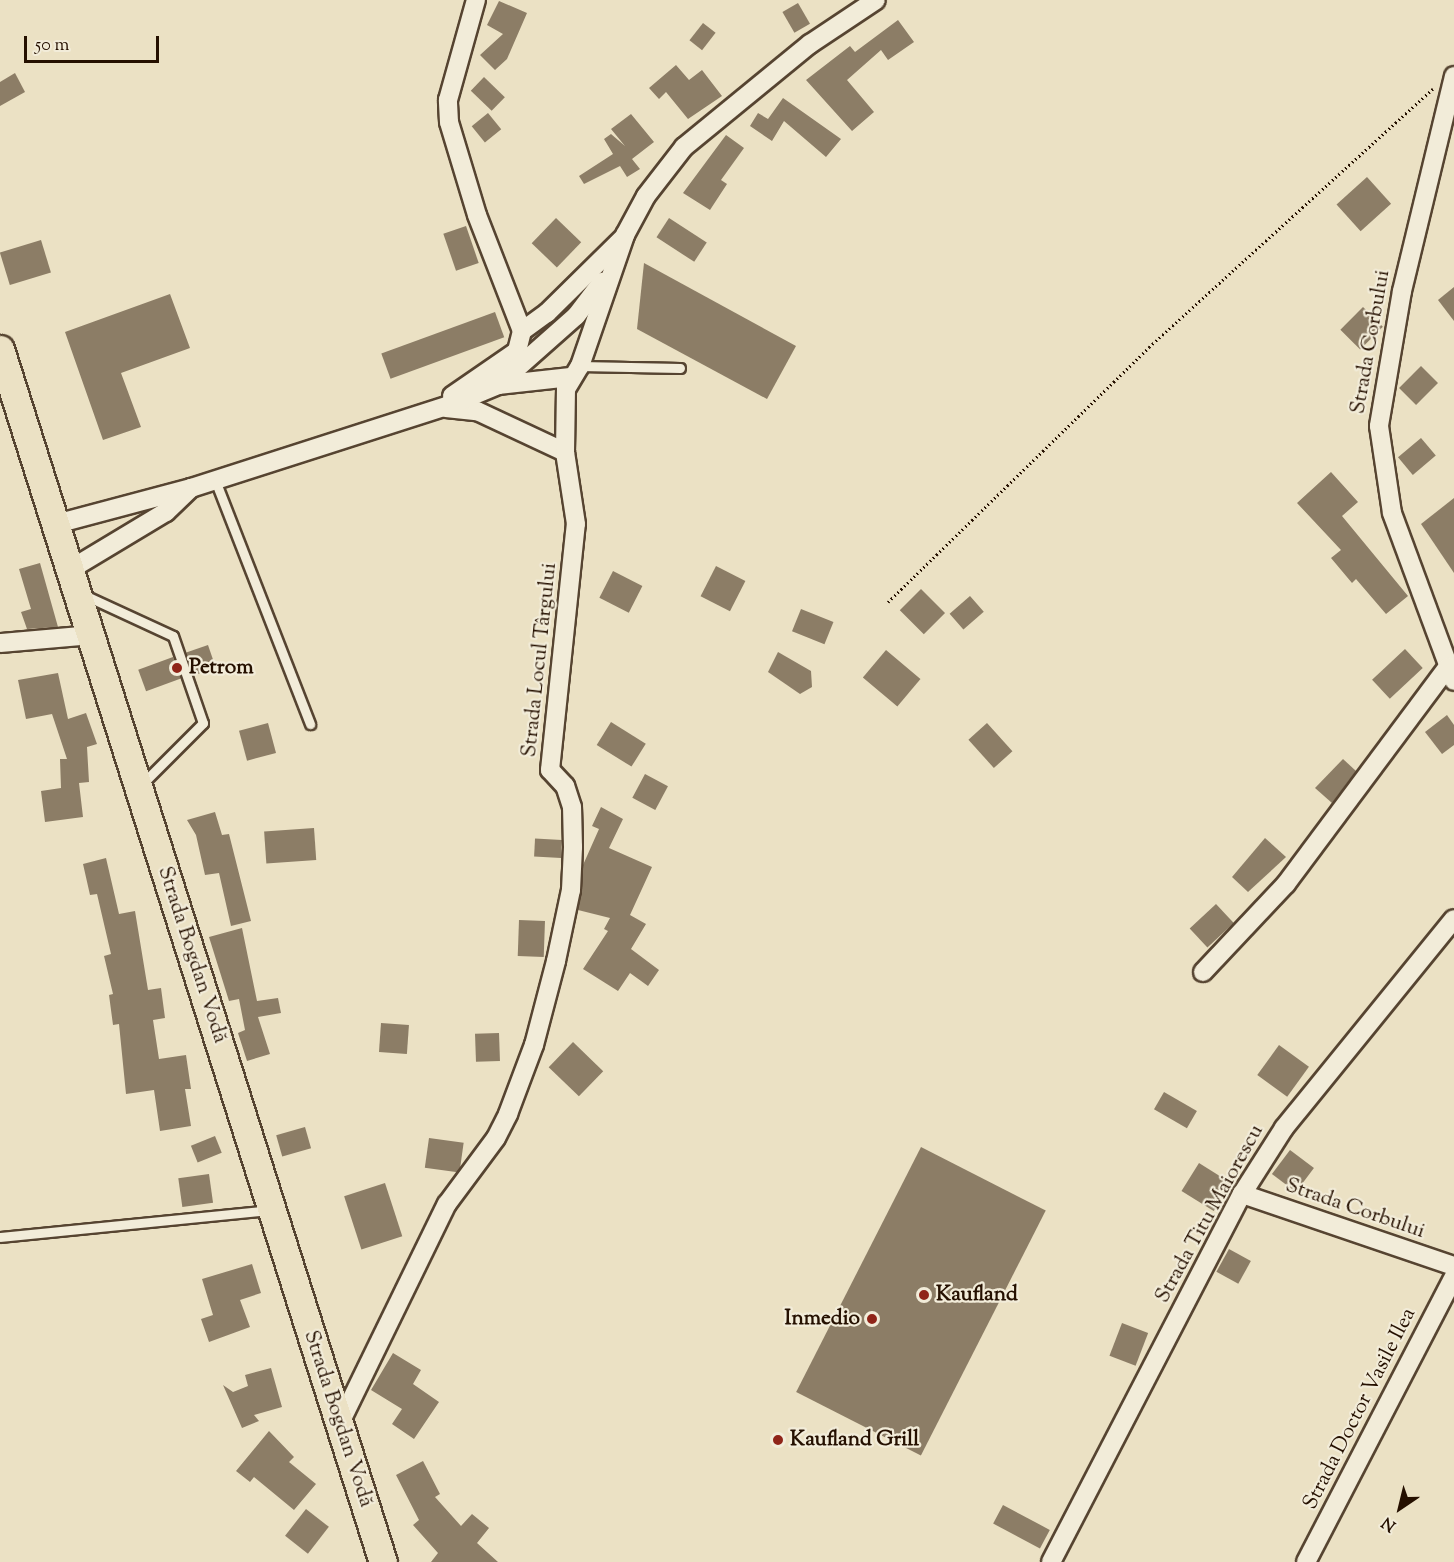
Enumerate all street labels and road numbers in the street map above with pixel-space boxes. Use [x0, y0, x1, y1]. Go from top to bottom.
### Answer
street label: Strada Corbului [1346, 268, 1396, 416]
street label: Strada Locul Târgului [517, 562, 563, 758]
street label: Strada Bogdan Vodă [152, 864, 232, 1046]
street label: Strada Titu Maiorescu [1150, 1120, 1270, 1308]
street label: Strada Corbului [1282, 1173, 1428, 1245]
street label: Strada Doctor Vasile Ilea [1298, 1304, 1422, 1514]
street label: Strada Bogdan Vodă [298, 1328, 378, 1510]

